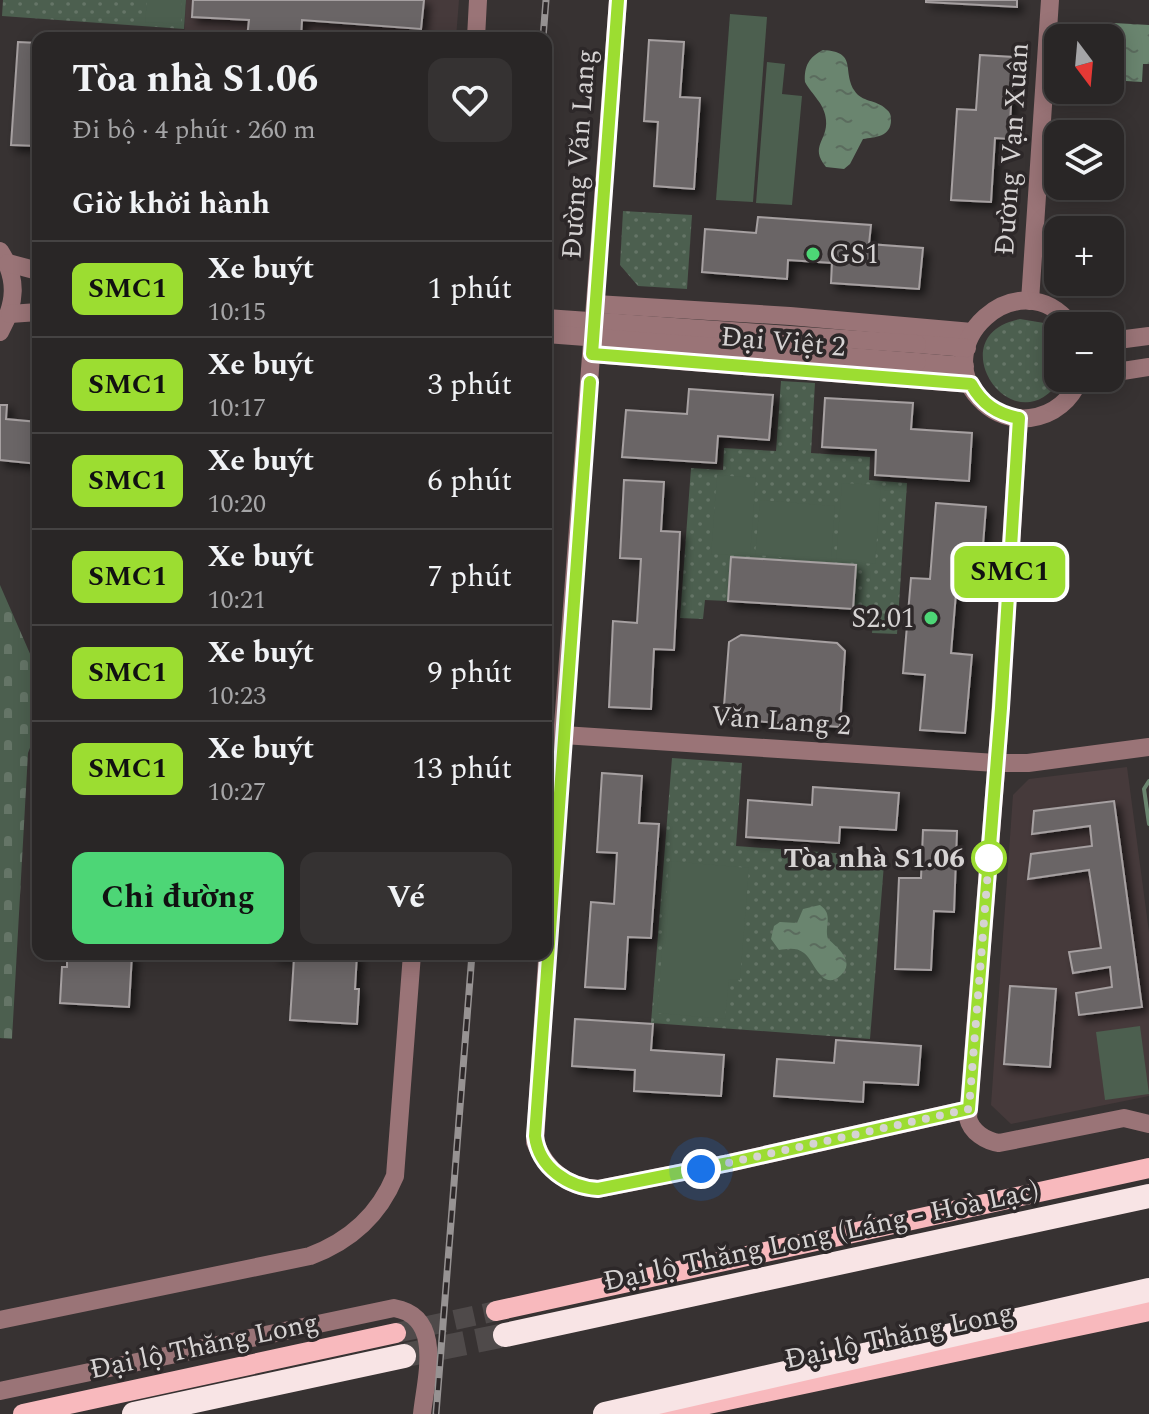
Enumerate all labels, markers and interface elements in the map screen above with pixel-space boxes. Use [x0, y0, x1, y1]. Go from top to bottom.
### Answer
north arrow [1044, 24, 1124, 104]
map controls [1044, 24, 1124, 392]
street label: Đường Vạn Xuân [983, 41, 1041, 257]
street label: Đường Văn Lang [550, 48, 608, 260]
text: Tòa nhà S1.06 [72, 51, 318, 109]
button: heart [428, 58, 512, 142]
text: Đi bộ · 4 phút · 260 m [72, 110, 316, 150]
button: layers [1044, 120, 1124, 200]
text: Giờ khởi hành [72, 181, 270, 227]
button: + [1044, 216, 1124, 296]
place label: GS1 [829, 233, 879, 276]
marker: GS1 [804, 245, 822, 263]
text: Xe buýt [207, 246, 314, 292]
text: 1 phút [428, 266, 512, 312]
text: SMC1 [88, 267, 167, 310]
text: 10:15 [207, 292, 266, 332]
button: − [1044, 312, 1124, 392]
street label: Đại Việt 2 [719, 315, 847, 369]
text: Xe buýt [207, 342, 314, 388]
text: 3 phút [428, 362, 512, 408]
text: SMC1 [88, 363, 167, 406]
text: 10:17 [207, 388, 266, 428]
text: Xe buýt [207, 438, 314, 484]
text: 6 phút [428, 458, 512, 504]
text: SMC1 [88, 459, 167, 502]
text: 10:20 [207, 484, 266, 524]
text: Xe buýt [207, 534, 314, 580]
line badge: SMC1 [954, 546, 1066, 598]
text: SMC1 [970, 550, 1050, 593]
text: 7 phút [428, 554, 512, 600]
text: SMC1 [88, 555, 167, 598]
text: 10:21 [207, 580, 266, 620]
place label: S2.01 [851, 597, 915, 640]
marker: S2.01 [922, 609, 940, 627]
text: Xe buýt [207, 630, 314, 676]
text: 9 phút [428, 650, 512, 696]
text: SMC1 [88, 651, 167, 694]
text: 10:23 [207, 676, 266, 716]
street label: Văn Lang 2 [710, 695, 852, 747]
text: Xe buýt [207, 726, 314, 772]
text: 13 phút [413, 746, 512, 792]
text: SMC1 [88, 747, 167, 790]
text: 10:27 [207, 772, 266, 812]
place label: Tòa nhà S1.06 [784, 837, 965, 880]
marker: Tòa nhà S1.06 [972, 841, 1006, 875]
button: Chỉ đường [72, 852, 284, 944]
button: Vé [300, 852, 512, 944]
your location [681, 1149, 721, 1189]
street label: Đại lộ Thăng Long (Láng - Hoà Lạc) [599, 1169, 1043, 1303]
street label: Đại lộ Thăng Long [781, 1291, 1017, 1381]
street label: Đại lộ Thăng Long [86, 1301, 322, 1391]

